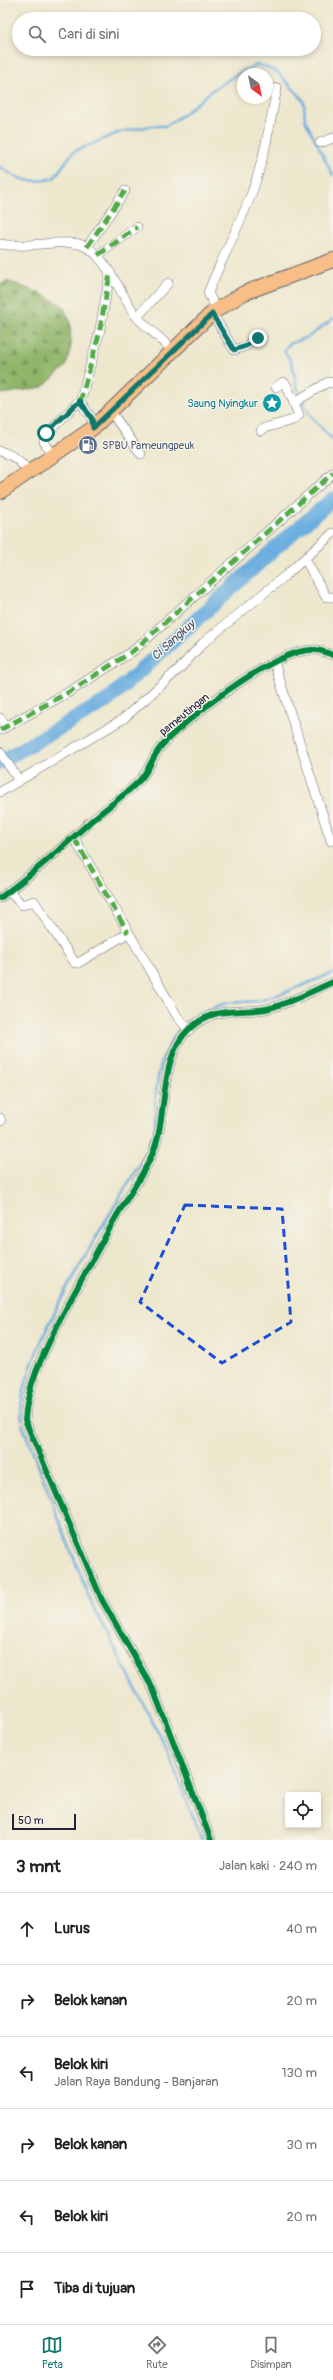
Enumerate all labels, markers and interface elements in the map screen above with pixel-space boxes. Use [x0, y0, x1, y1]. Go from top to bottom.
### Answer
search box [12, 12, 321, 56]
icon: search [26, 23, 48, 45]
text: Cari di sini [58, 25, 119, 44]
north arrow [237, 68, 273, 104]
route end [249, 329, 267, 347]
place icon: Saung Nyingkur [261, 392, 283, 414]
place label: Saung Nyingkur [187, 397, 258, 410]
route start [37, 424, 55, 442]
fuel station icon: SPBU Pameungpeuk [77, 434, 99, 456]
place label: SPBU Pameungpeuk [102, 439, 195, 452]
water label: Ci Sangkuy [148, 616, 200, 664]
street label: pameutingan [157, 690, 212, 738]
map controls [285, 1792, 321, 1828]
button: locate [285, 1792, 321, 1828]
scale bar [12, 1812, 76, 1831]
text: 50 m [18, 1814, 44, 1827]
text: 3 mnt [16, 1856, 61, 1877]
text: Jalan kaki · 240 m [219, 1858, 317, 1874]
icon: ahead [16, 1918, 38, 1940]
text: Lurus [54, 1919, 90, 1938]
text: 40 m [286, 1921, 317, 1937]
icon: right [16, 1990, 38, 2012]
text: Belok kanan [54, 1991, 127, 2010]
text: 20 m [286, 1993, 317, 2009]
text: Belok kiri [54, 2055, 108, 2074]
icon: left [16, 2062, 38, 2084]
text: 130 m [281, 2065, 317, 2081]
text: Jalan Raya Bandung - Banjaran [54, 2074, 219, 2090]
icon: right [16, 2134, 38, 2156]
text: Belok kanan [54, 2135, 127, 2154]
text: 30 m [287, 2137, 317, 2153]
icon: left [16, 2206, 38, 2228]
text: Belok kiri [54, 2207, 108, 2226]
text: 20 m [286, 2209, 317, 2225]
icon: arrive [16, 2278, 38, 2300]
text: Tiba di tujuan [54, 2279, 135, 2298]
tab: Peta [41, 2334, 63, 2371]
tab: Rute [146, 2334, 168, 2371]
tab: Disimpan [250, 2334, 292, 2371]

